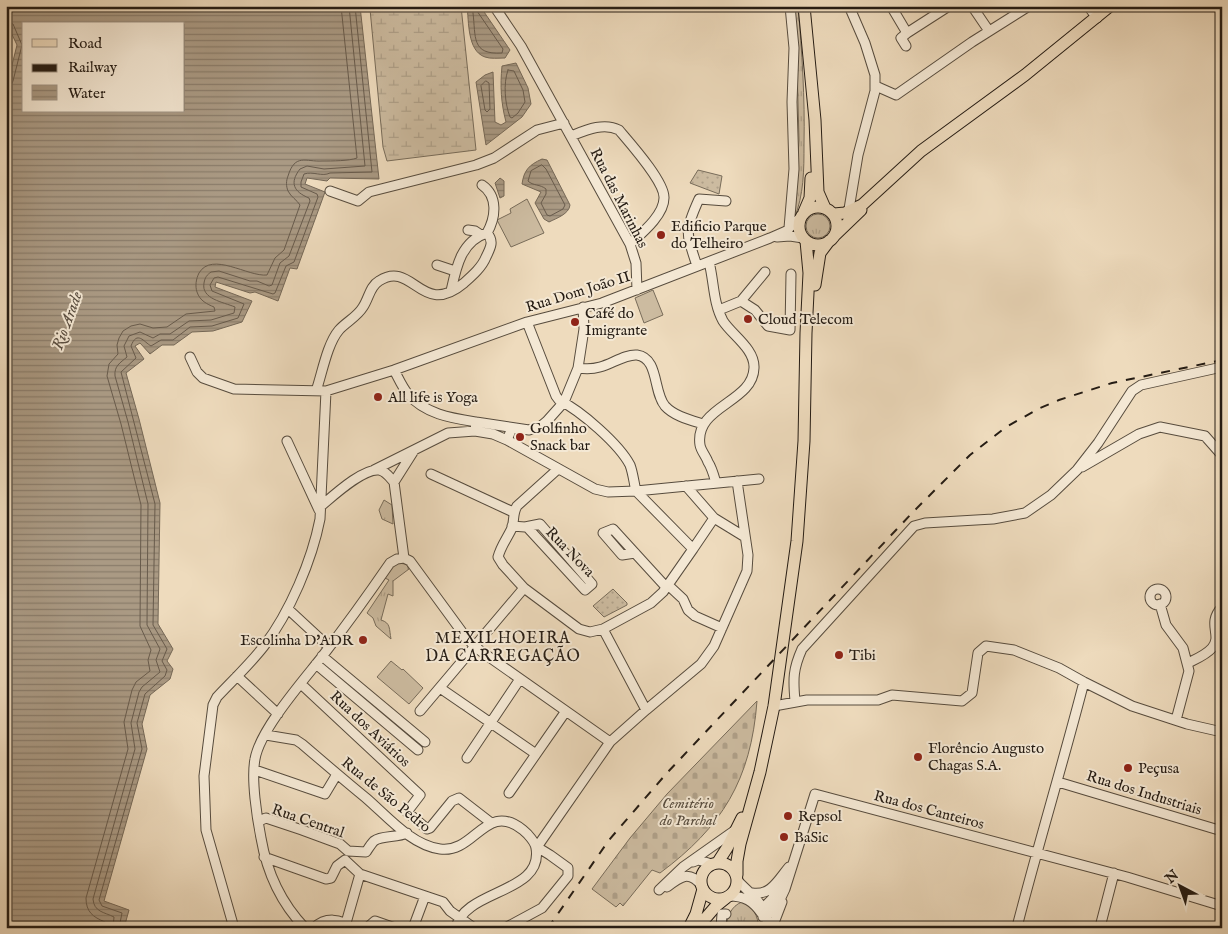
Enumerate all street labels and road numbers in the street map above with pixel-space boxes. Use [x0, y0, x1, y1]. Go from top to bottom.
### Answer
street label: Rua das Marinhas [586, 145, 652, 251]
street label: Rua Dom João II [523, 267, 633, 317]
street label: Rua Nova [541, 523, 599, 581]
street label: Rua dos Aviários [326, 687, 414, 771]
street label: Rua de São Pedro [337, 753, 435, 837]
street label: Rua dos Industriais [1084, 766, 1204, 820]
street label: Rua dos Canteiros [872, 786, 986, 834]
street label: Rua Central [269, 800, 348, 843]

